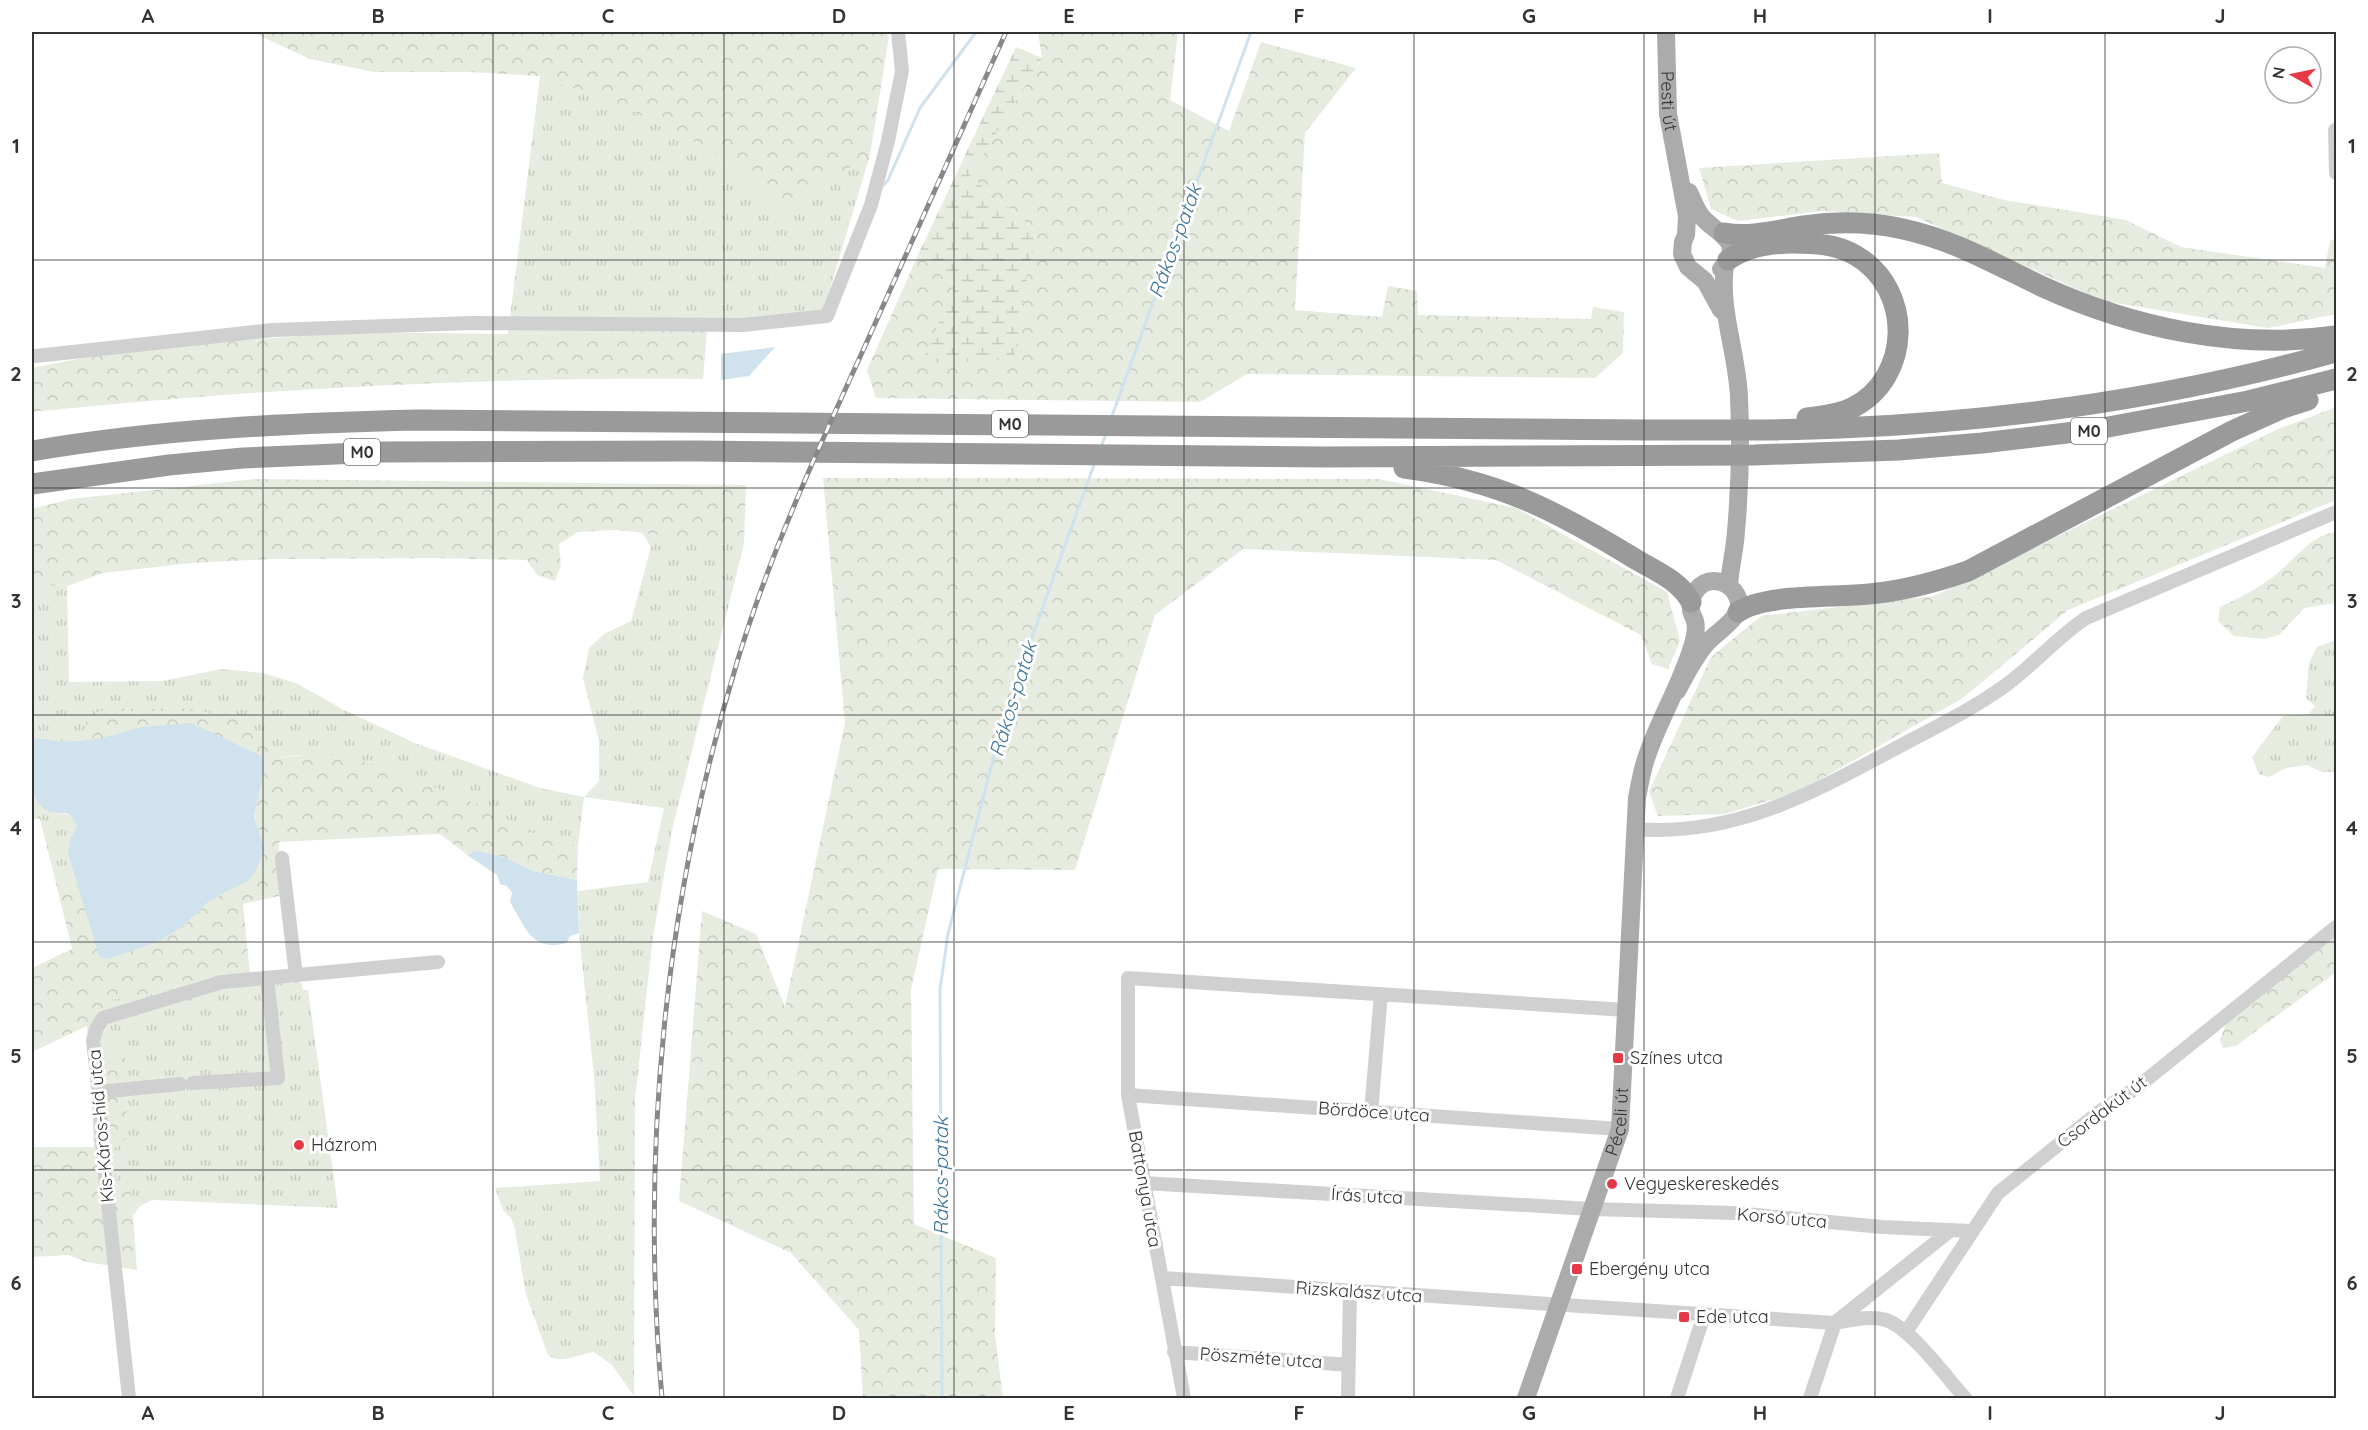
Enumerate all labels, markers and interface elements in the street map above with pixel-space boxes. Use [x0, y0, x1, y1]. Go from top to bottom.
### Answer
text: A [142, 3, 155, 28]
text: B [371, 3, 385, 28]
text: C [602, 3, 615, 28]
text: D [832, 3, 846, 28]
text: E [1063, 3, 1075, 28]
text: F [1293, 3, 1305, 28]
text: G [1522, 3, 1536, 28]
text: H [1753, 3, 1767, 28]
text: I [1987, 3, 1993, 28]
text: J [2214, 3, 2226, 28]
north arrow [2263, 45, 2323, 105]
text: N [2267, 65, 2289, 80]
street label: Pesti út [1656, 70, 1683, 133]
text: 1 [12, 133, 20, 158]
text: 1 [2348, 133, 2356, 158]
water label: Rákos-patak [1142, 179, 1207, 301]
text: 2 [10, 361, 22, 386]
text: 2 [2346, 361, 2358, 386]
road number: M0 [992, 411, 1028, 437]
road number: M0 [2071, 418, 2107, 444]
road number: M0 [344, 439, 380, 465]
text: 3 [11, 588, 21, 613]
text: 3 [2347, 588, 2357, 613]
water label: Rákos-patak [983, 636, 1043, 759]
text: 4 [10, 815, 22, 840]
text: 4 [2346, 815, 2358, 840]
text: 5 [10, 1043, 22, 1068]
text: 5 [2346, 1043, 2358, 1068]
place label: Színes utca [1630, 1046, 1723, 1069]
street label: Kis-Káros-híd utca [82, 1048, 119, 1204]
marker: Színes utca [1611, 1051, 1625, 1065]
street label: Csordakút út [2052, 1070, 2151, 1153]
street label: Péceli út [1600, 1087, 1633, 1159]
street label: Bördöce utca [1317, 1096, 1431, 1127]
water label: Rákos-patak [928, 1114, 953, 1235]
street label: Battonya utca [1124, 1129, 1167, 1249]
place label: Házrom [311, 1133, 377, 1156]
marker: Házrom [292, 1138, 306, 1152]
place label: Vegyeskereskedés [1624, 1172, 1779, 1195]
marker: Vegyeskereskedés [1605, 1177, 1619, 1191]
street label: Írás utca [1330, 1182, 1404, 1209]
street label: Korsó utca [1736, 1202, 1828, 1233]
place label: Ebergény utca [1589, 1257, 1710, 1280]
marker: Ebergény utca [1570, 1262, 1584, 1276]
text: 6 [10, 1270, 22, 1295]
text: 6 [2346, 1270, 2358, 1295]
street label: Rizskalász utca [1295, 1276, 1423, 1307]
place label: Ede utca [1696, 1305, 1769, 1328]
marker: Ede utca [1677, 1310, 1691, 1324]
street label: Pöszméte utca [1199, 1342, 1323, 1373]
text: A [142, 1400, 155, 1425]
text: B [371, 1400, 385, 1425]
text: C [602, 1400, 615, 1425]
text: D [832, 1400, 846, 1425]
text: E [1063, 1400, 1075, 1425]
text: F [1293, 1400, 1305, 1425]
text: G [1522, 1400, 1536, 1425]
text: H [1753, 1400, 1767, 1425]
text: I [1987, 1400, 1993, 1425]
text: J [2214, 1400, 2226, 1425]

